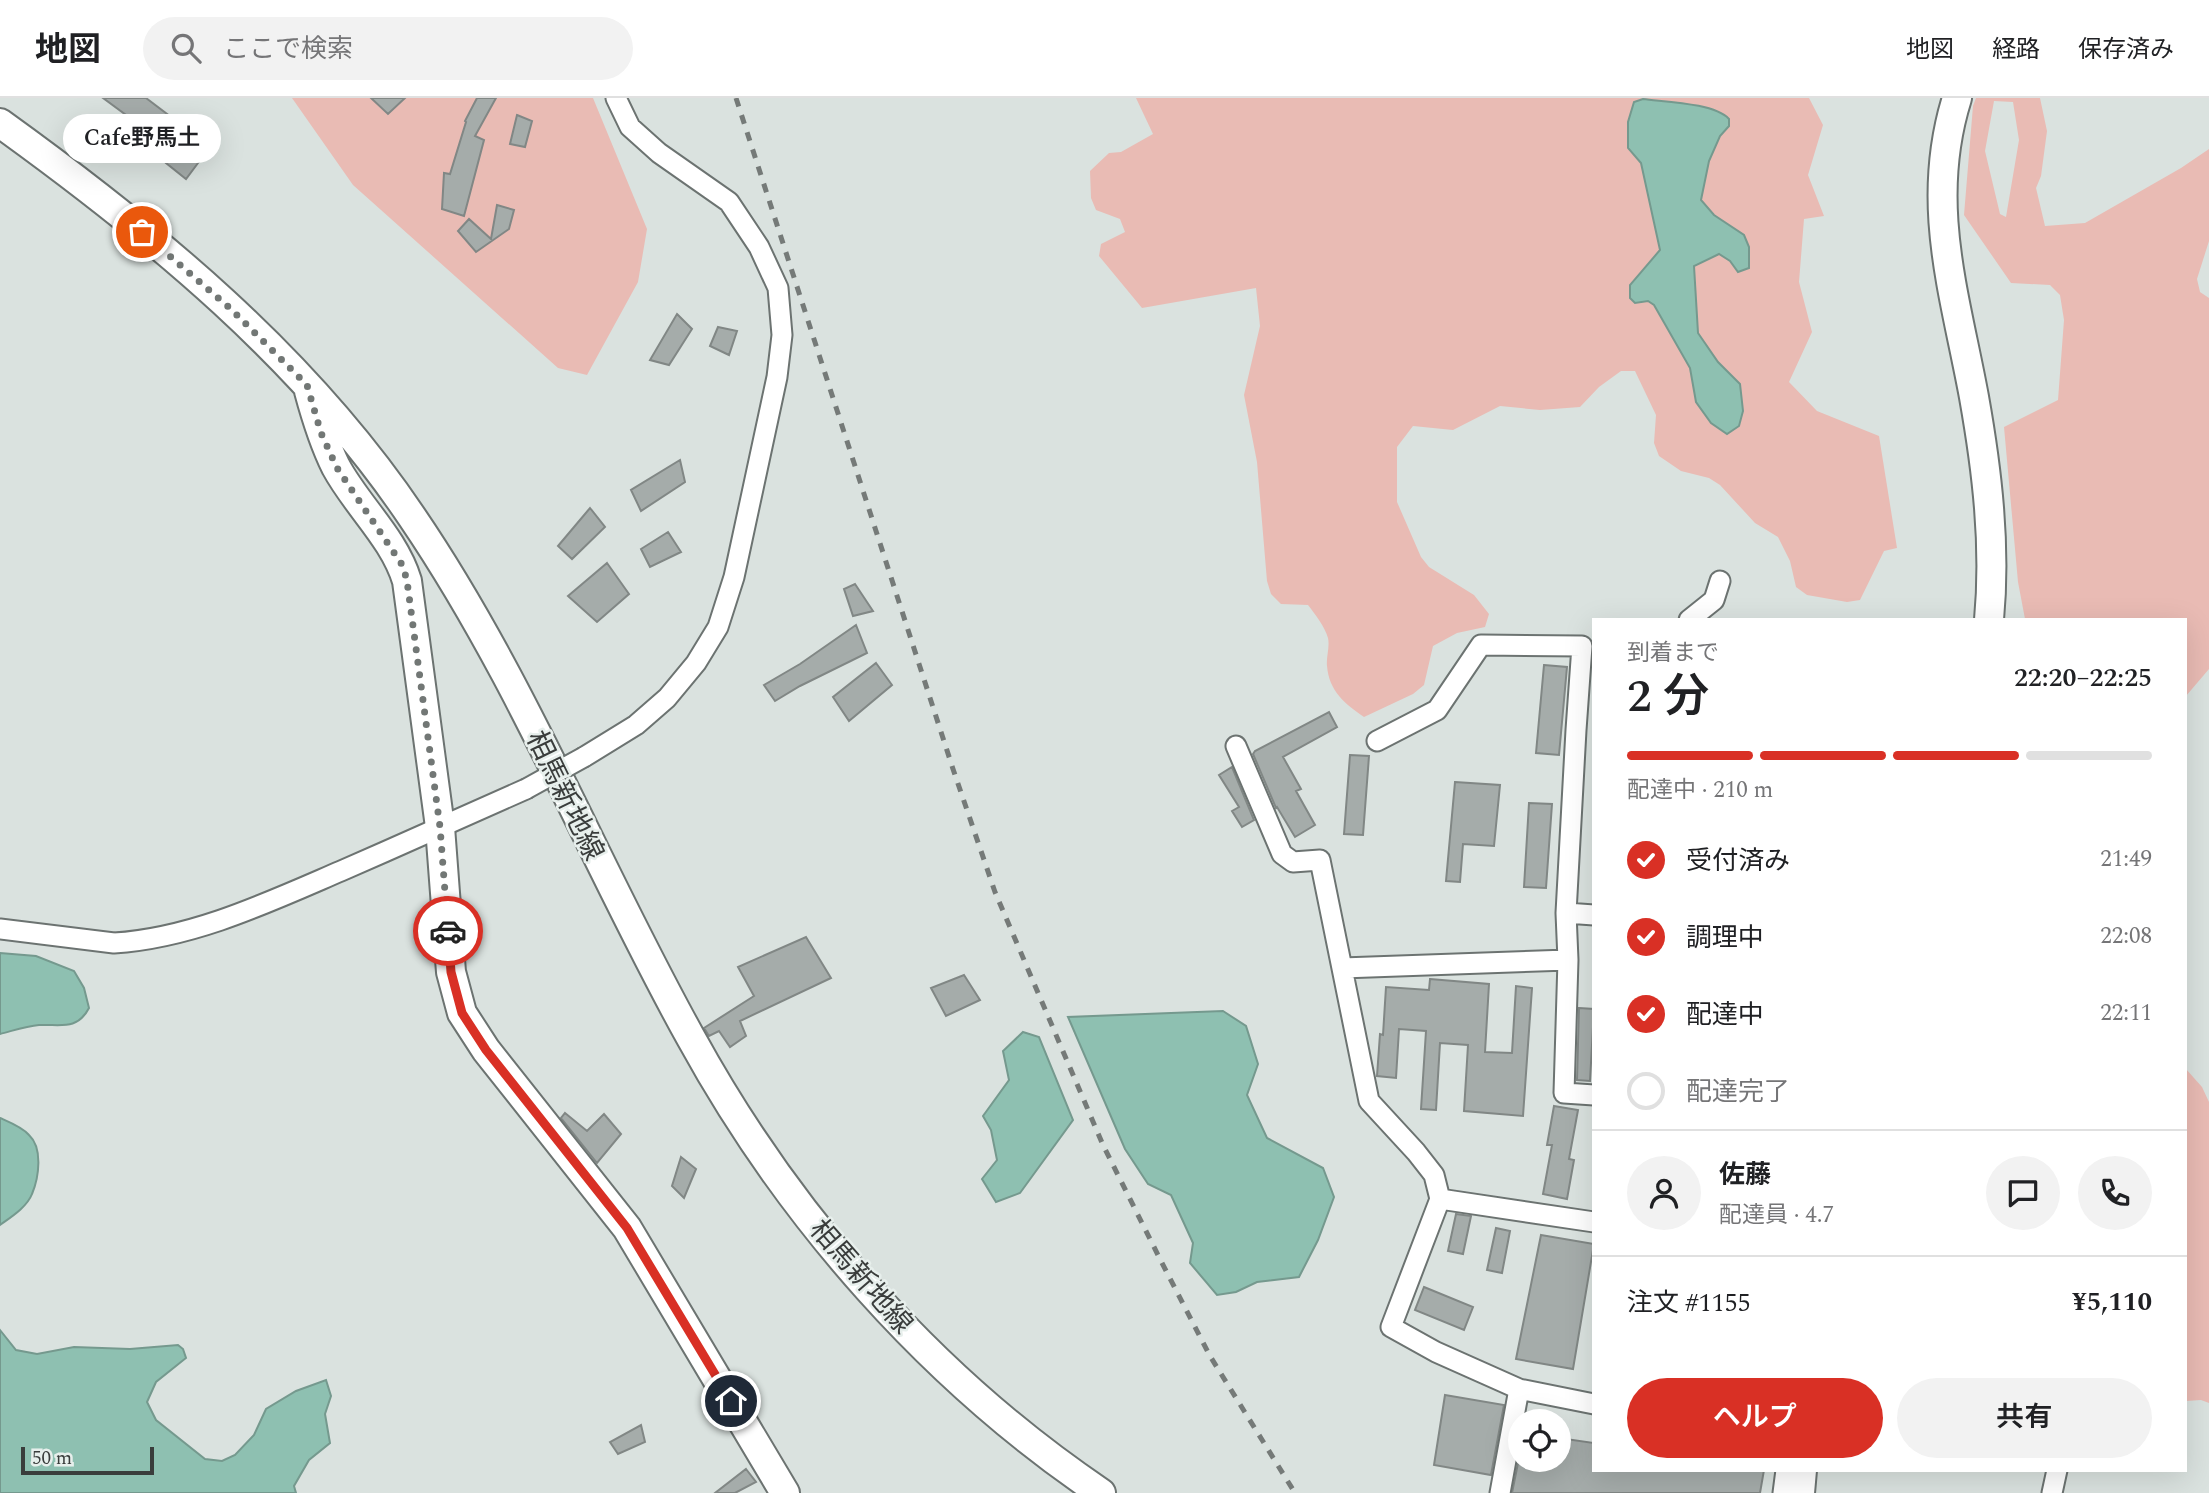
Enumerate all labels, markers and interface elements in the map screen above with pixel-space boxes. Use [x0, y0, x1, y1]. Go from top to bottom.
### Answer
search box [143, 17, 633, 80]
text: 地図 [35, 25, 101, 75]
icon: search [167, 29, 205, 67]
text: ここで検索 [223, 29, 353, 69]
text: 地図 [1906, 32, 1954, 68]
text: 経路 [1992, 32, 2040, 68]
text: 保存済み [2078, 32, 2174, 68]
callout: Cafe野馬土 [63, 113, 221, 162]
text: Cafe野馬土 [84, 121, 200, 156]
pin [112, 202, 172, 262]
icon: bag [123, 213, 161, 251]
text: 到着まで [1627, 636, 1719, 671]
text: 22:20–22:25 [2014, 658, 2152, 698]
text: 2 分 [1627, 662, 1709, 732]
street label: 相馬新地線 [515, 723, 615, 868]
text: 配達中 · 210 m [1627, 773, 1773, 808]
icon: check [1627, 841, 1665, 879]
text: 受付済み [1686, 841, 1790, 881]
text: 21:49 [2100, 842, 2152, 877]
courier [413, 896, 483, 966]
icon: car [429, 912, 467, 950]
icon: check [1627, 918, 1665, 956]
text: 調理中 [1686, 918, 1764, 958]
text: 22:08 [2100, 919, 2152, 954]
icon: check [1627, 995, 1665, 1033]
text: 配達中 [1686, 995, 1764, 1035]
text: 22:11 [2100, 996, 2152, 1031]
text: 配達完了 [1686, 1072, 1790, 1112]
text: 佐藤 [1719, 1155, 1771, 1195]
button: person [1627, 1156, 1701, 1230]
button: chat [1986, 1156, 2060, 1230]
button: phone [2078, 1156, 2152, 1230]
text: 配達員 · 4.7 [1719, 1198, 1834, 1233]
street label: 相馬新地線 [799, 1210, 923, 1344]
text: ¥5,110 [2072, 1282, 2152, 1322]
text: 注文 #1155 [1627, 1283, 1751, 1323]
pin [701, 1371, 761, 1431]
button: ヘルプ [1627, 1378, 1883, 1458]
button: 共有 [1897, 1378, 2152, 1458]
icon: home [712, 1382, 750, 1420]
map controls [1508, 1409, 1571, 1472]
button: locate [1508, 1409, 1571, 1472]
scale bar [21, 1444, 154, 1476]
text: 50 m [32, 1444, 72, 1473]

